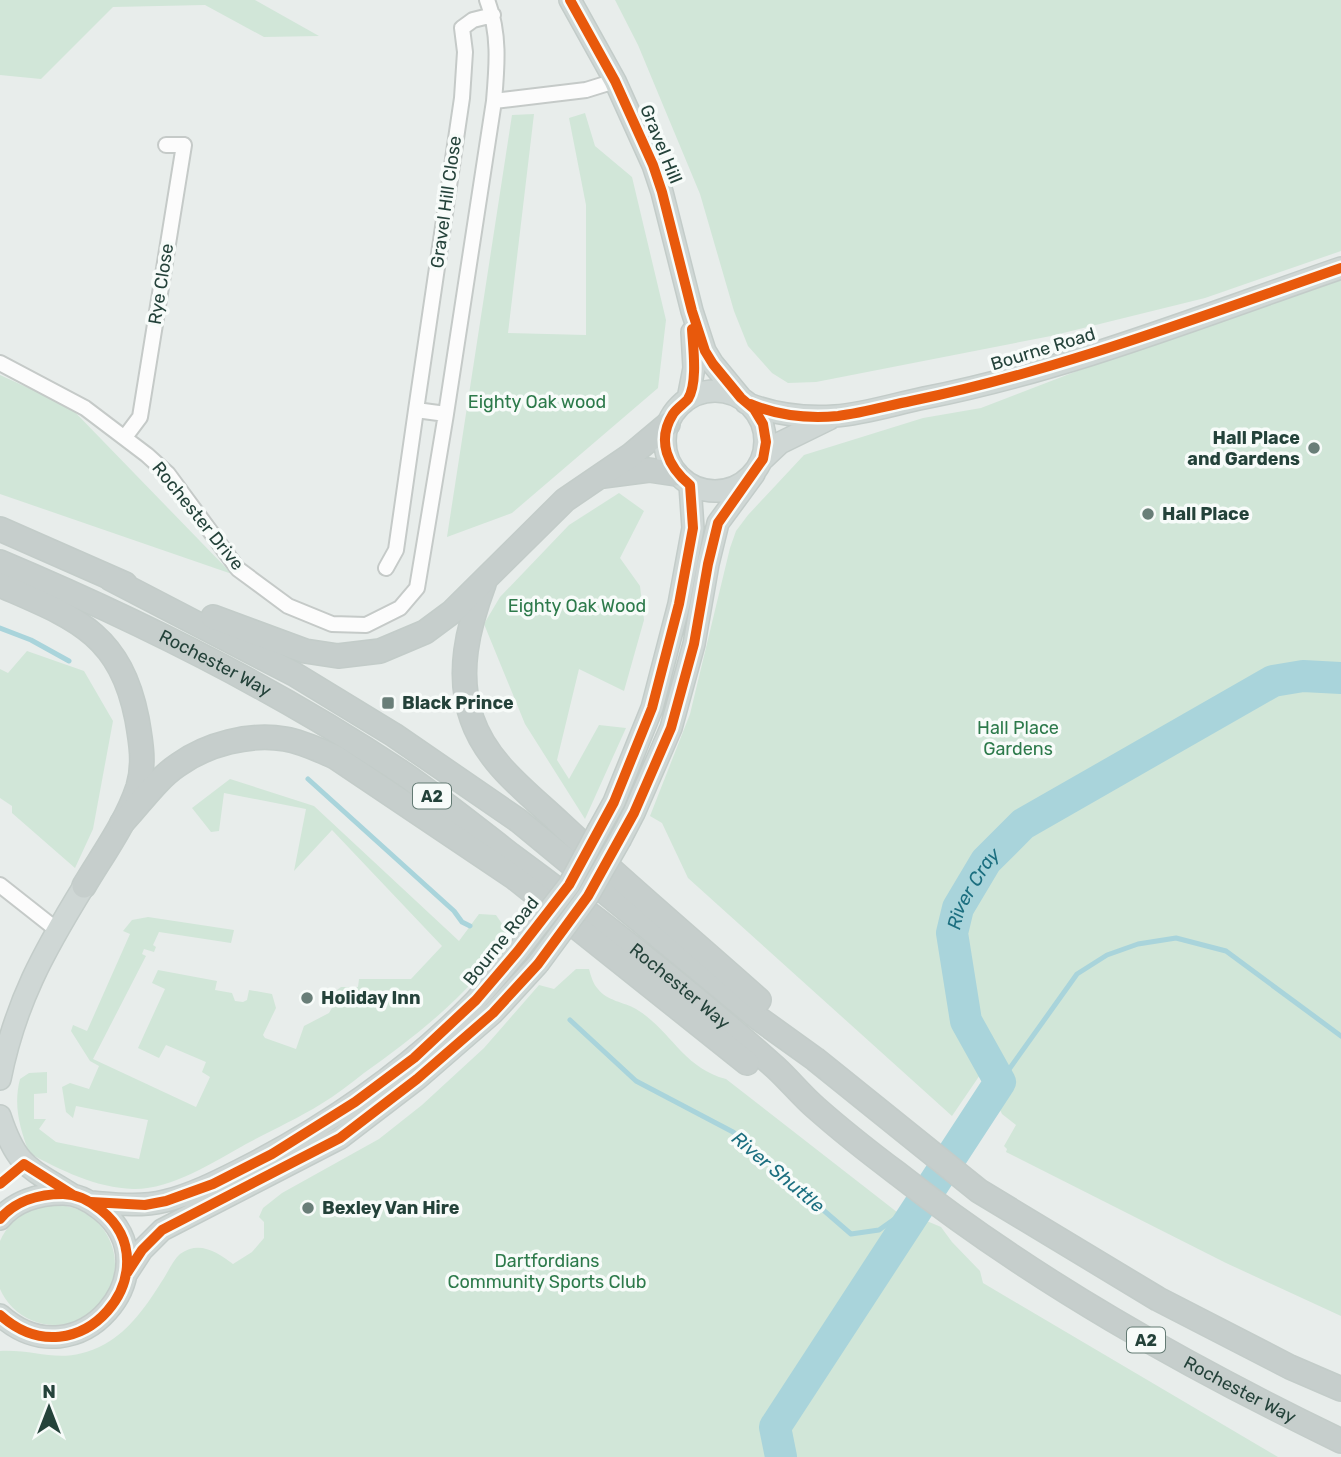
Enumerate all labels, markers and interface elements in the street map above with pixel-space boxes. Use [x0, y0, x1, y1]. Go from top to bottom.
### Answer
street label: Gravel Hill [635, 101, 687, 187]
street label: Gravel Hill Close [426, 134, 466, 270]
street label: Rye Close [144, 242, 178, 326]
street label: Bourne Road [988, 323, 1098, 375]
park label: Eighty Oak wood [468, 391, 606, 413]
place label: Hall Place and Gardens [1187, 427, 1300, 470]
marker: Hall Place and Gardens [1306, 440, 1322, 456]
street label: Rochester Drive [147, 457, 249, 575]
place label: Hall Place [1162, 503, 1250, 525]
marker: Hall Place [1140, 506, 1156, 522]
park label: Eighty Oak Wood [508, 595, 646, 617]
street label: Rochester Way [156, 625, 275, 702]
place label: Black Prince [402, 692, 514, 714]
marker: Black Prince [380, 695, 396, 711]
park label: Hall Place Gardens [977, 717, 1059, 760]
road number: A2 [413, 783, 451, 808]
water label: River Cray [942, 842, 1005, 932]
street label: Bourne Road [458, 892, 544, 990]
street label: Rochester Way [625, 939, 735, 1034]
place label: Holiday Inn [321, 987, 420, 1009]
marker: Holiday Inn [299, 990, 315, 1006]
water label: River Shuttle [727, 1127, 829, 1218]
place label: Bexley Van Hire [322, 1197, 460, 1219]
marker: Bexley Van Hire [300, 1200, 316, 1216]
park label: Dartfordians Community Sports Club [448, 1250, 646, 1293]
road number: A2 [1127, 1328, 1165, 1352]
street label: Rochester Way [1180, 1351, 1300, 1428]
north arrow [14, 1373, 84, 1443]
text: N [42, 1380, 56, 1403]

